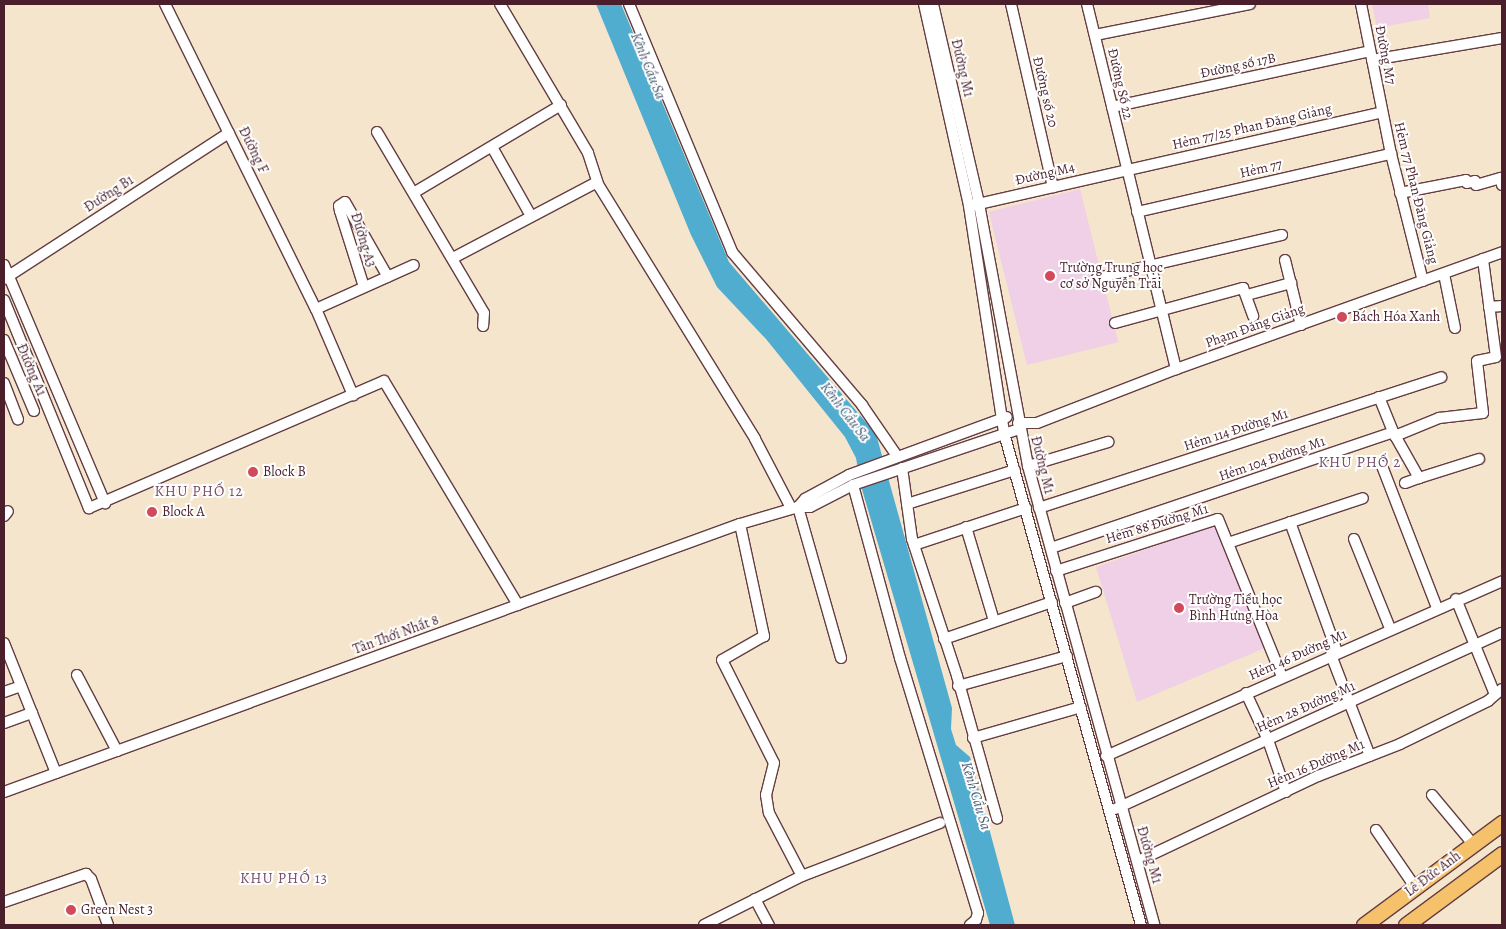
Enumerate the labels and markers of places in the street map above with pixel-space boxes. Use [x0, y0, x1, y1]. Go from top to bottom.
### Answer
place label: Trường Trung học cơ sở Nguyễn Trãi [1060, 260, 1163, 292]
marker: Trường Trung học cơ sở Nguyễn Trãi [1044, 270, 1056, 282]
place label: Bách Hóa Xanh [1352, 309, 1440, 325]
marker: Bách Hóa Xanh [1336, 311, 1348, 323]
place label: Block B [263, 464, 306, 480]
marker: Block B [247, 466, 259, 478]
place label: Block A [162, 504, 205, 520]
marker: Block A [146, 506, 158, 518]
place label: Trường Tiểu học Bình Hưng Hòa [1189, 592, 1282, 624]
marker: Trường Tiểu học Bình Hưng Hòa [1173, 602, 1185, 614]
place label: Green Nest 3 [81, 902, 153, 918]
marker: Green Nest 3 [65, 904, 77, 916]

